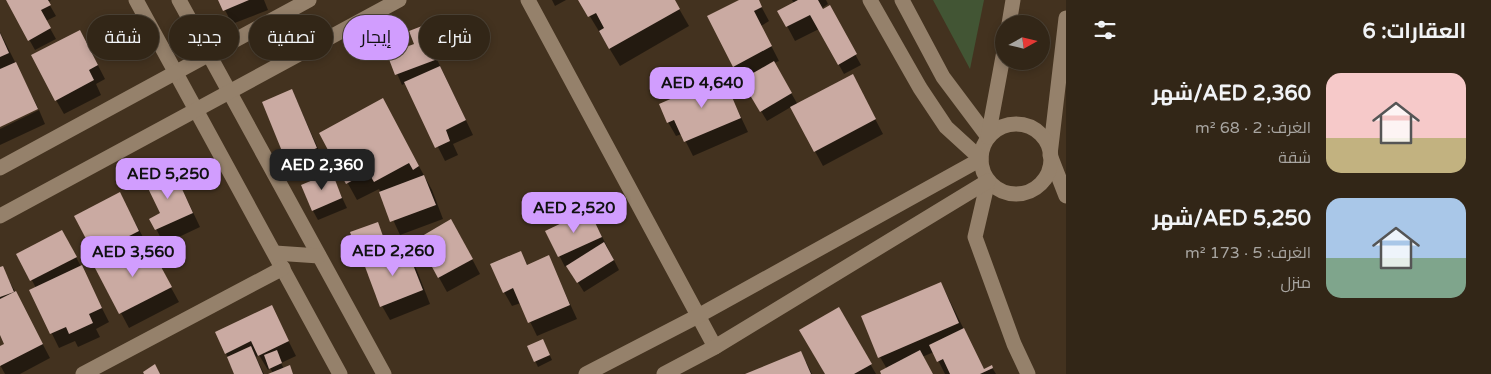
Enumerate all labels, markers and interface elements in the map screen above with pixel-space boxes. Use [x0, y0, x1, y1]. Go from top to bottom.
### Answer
chip: شقة [87, 15, 159, 60]
chip: جديد [169, 15, 239, 60]
chip: تصفية [249, 15, 333, 60]
chip: إيجار [343, 15, 409, 60]
chip: شراء [419, 15, 490, 60]
north arrow [995, 15, 1050, 70]
map controls [995, 15, 1050, 70]
icon: filters [1091, 16, 1119, 44]
text: العقارات: 6 [1363, 19, 1466, 44]
pin: AED 4,640 [645, 66, 759, 109]
text: AED 4,640 [661, 73, 743, 93]
text: AED 2,360/شهر [1152, 81, 1311, 106]
icon: home [1366, 93, 1426, 153]
text: الغرف: 2 · 68 m² [1195, 118, 1311, 138]
pin: AED 2,360 [265, 148, 379, 191]
text: شقة [1278, 148, 1311, 168]
text: AED 2,360 [281, 155, 363, 175]
pin: AED 5,250 [111, 158, 225, 200]
text: AED 5,250 [127, 164, 209, 184]
pin: AED 2,520 [517, 192, 631, 234]
text: AED 2,520 [533, 198, 615, 218]
text: AED 5,250/شهر [1152, 206, 1311, 231]
icon: home [1366, 218, 1426, 278]
pin: AED 2,260 [336, 234, 450, 277]
pin: AED 3,560 [76, 236, 190, 278]
text: AED 2,260 [352, 241, 434, 261]
text: AED 3,560 [92, 242, 174, 262]
text: الغرف: 5 · 173 m² [1185, 243, 1311, 263]
text: منزل [1281, 273, 1311, 293]

